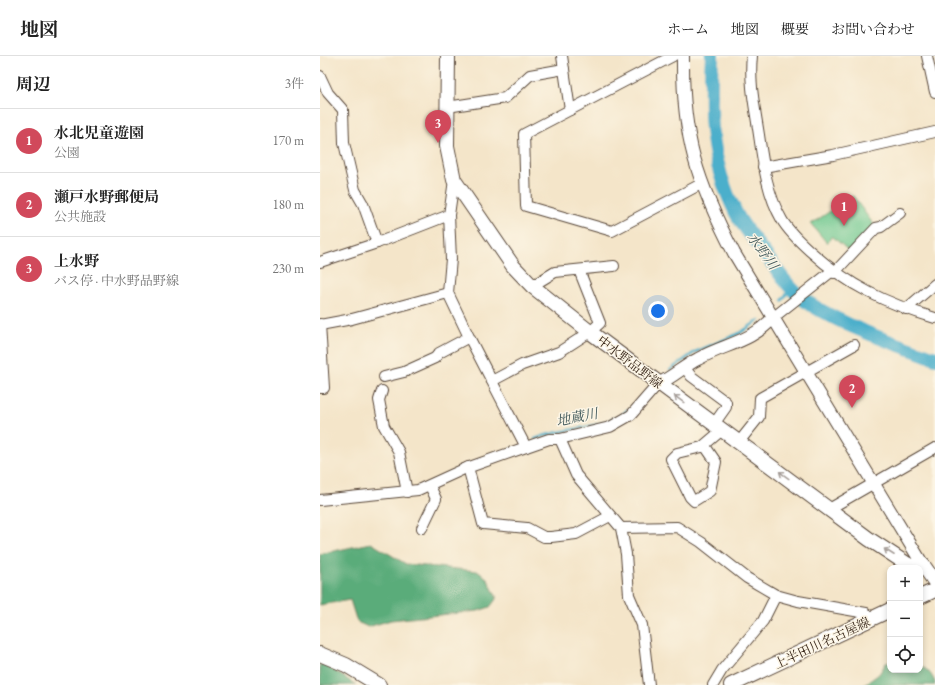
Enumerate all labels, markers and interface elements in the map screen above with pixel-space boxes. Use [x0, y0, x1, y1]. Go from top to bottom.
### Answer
text: 地図 [20, 17, 58, 42]
text: ホーム [667, 20, 709, 38]
text: 地図 [731, 20, 759, 38]
text: 概要 [781, 20, 809, 38]
text: お問い合わせ [831, 20, 915, 38]
text: 周辺 [16, 73, 50, 95]
text: 3件 [285, 75, 304, 92]
pin: 3 [425, 110, 451, 143]
text: 水北児童遊園 [54, 123, 144, 142]
text: 1 [26, 132, 32, 149]
text: 170 m [273, 132, 304, 149]
text: 公園 [54, 144, 80, 161]
text: 瀬戸水野郵便局 [54, 187, 159, 206]
pin: 1 [831, 193, 857, 226]
text: 2 [26, 196, 32, 213]
text: 180 m [273, 196, 304, 213]
text: 公共施設 [54, 208, 106, 225]
water label: 水野川 [743, 229, 784, 275]
text: 上水野 [54, 251, 99, 270]
text: 3 [26, 260, 32, 277]
text: 230 m [273, 260, 304, 277]
text: バス停 · 中水野品野線 [54, 272, 179, 289]
your location [648, 301, 668, 321]
street label: 中水野品野線 [594, 332, 666, 392]
pin: 2 [839, 375, 865, 408]
one-way arrow [673, 394, 684, 403]
water label: 地蔵川 [555, 404, 601, 430]
one-way arrow [778, 471, 789, 479]
one-way arrow [883, 548, 894, 556]
map controls [887, 565, 923, 673]
button: + [887, 565, 923, 601]
button: − [887, 601, 923, 637]
street label: 上半田川名古屋線 [771, 613, 873, 673]
button: locate [887, 637, 923, 673]

